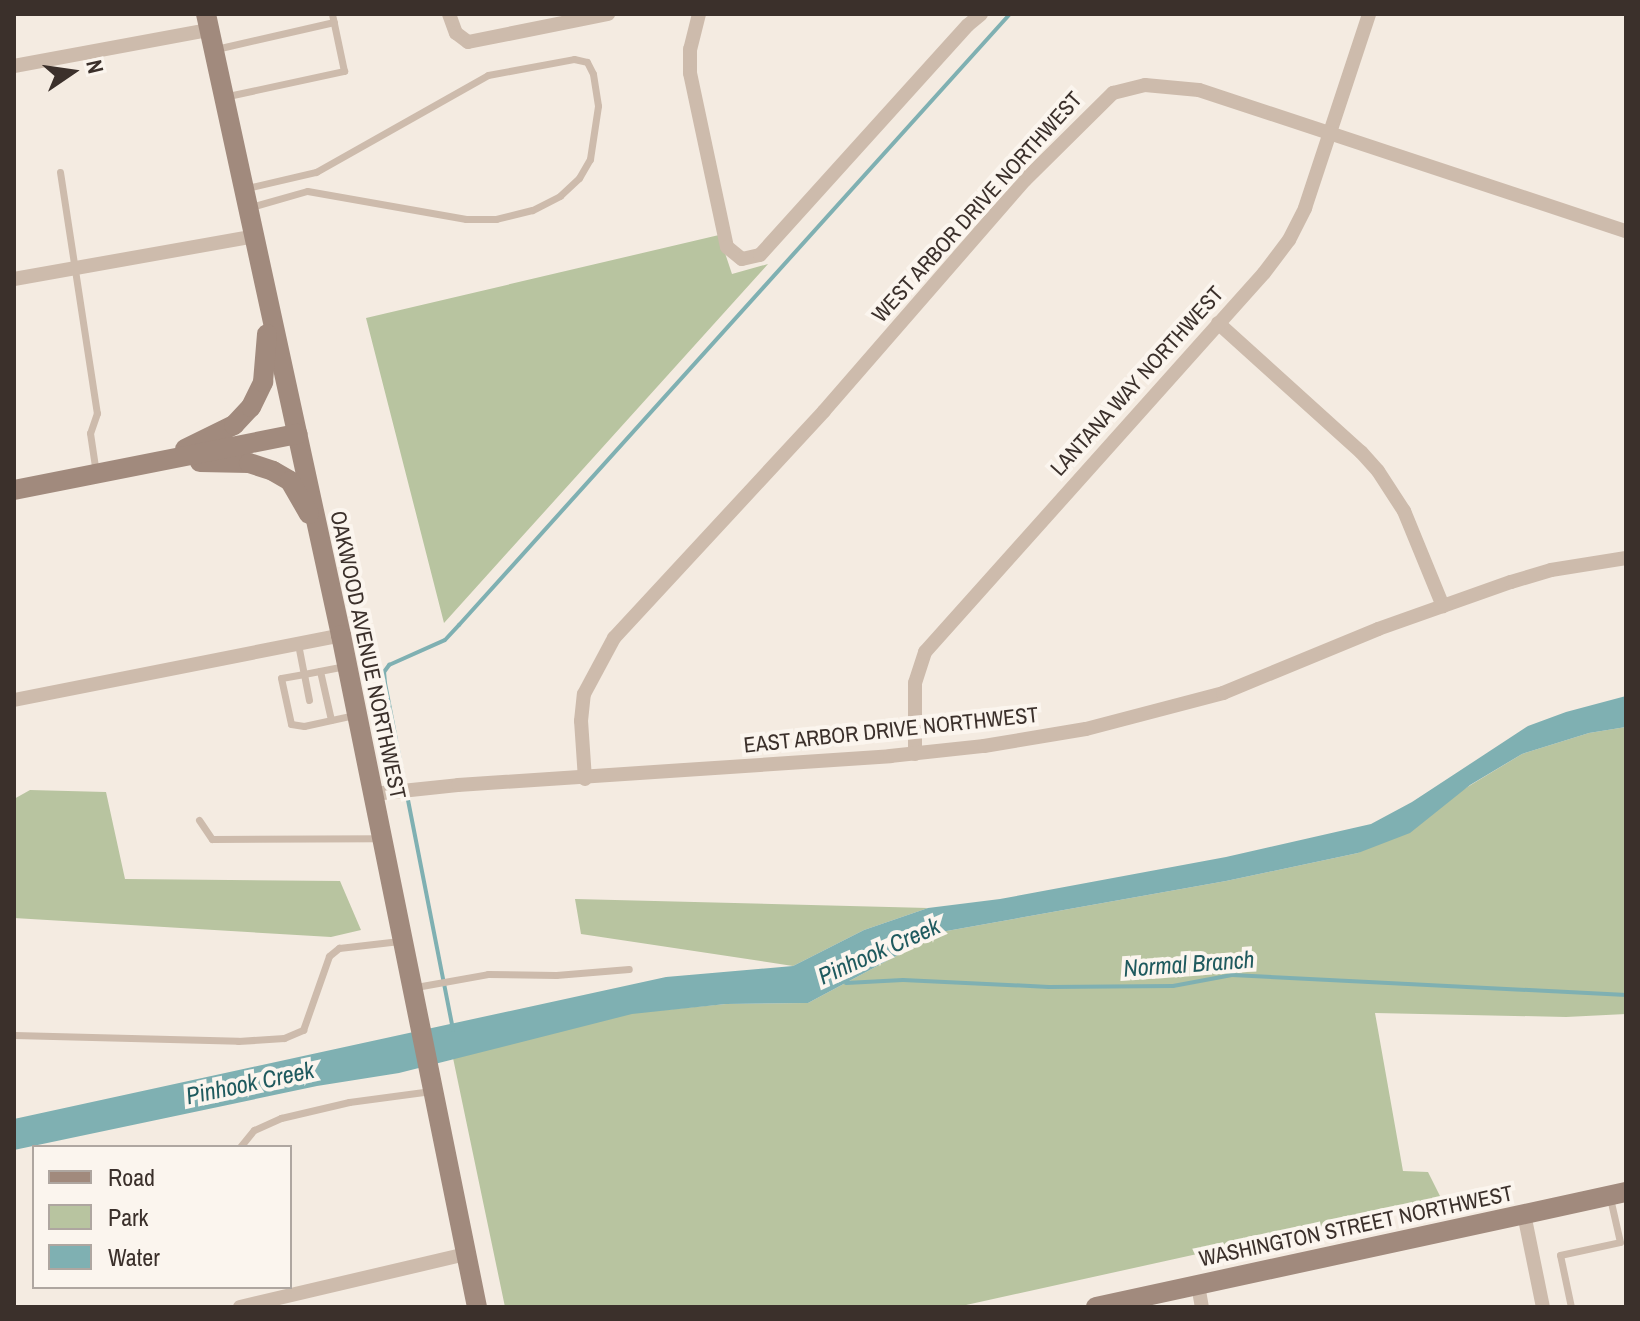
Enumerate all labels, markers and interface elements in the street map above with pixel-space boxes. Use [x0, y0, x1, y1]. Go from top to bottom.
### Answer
north arrow [32, 32, 112, 112]
text: N [79, 57, 111, 76]
street label: WEST ARBOR DRIVE NORTHWEST [866, 86, 1088, 328]
street label: LANTANA WAY NORTHWEST [1045, 280, 1229, 482]
street label: OAKWOOD AVENUE NORTHWEST [324, 508, 412, 802]
street label: EAST ARBOR DRIVE NORTHWEST [742, 701, 1040, 759]
water label: Pinhook Creek [814, 911, 944, 991]
water label: Normal Branch [1123, 945, 1255, 983]
water label: Pinhook Creek [183, 1055, 317, 1111]
legend [32, 1145, 292, 1289]
text: Road [108, 1161, 155, 1193]
street label: WASHINGTON STREET NORTHWEST [1197, 1180, 1515, 1272]
text: Park [108, 1201, 148, 1233]
text: Water [108, 1241, 160, 1273]

